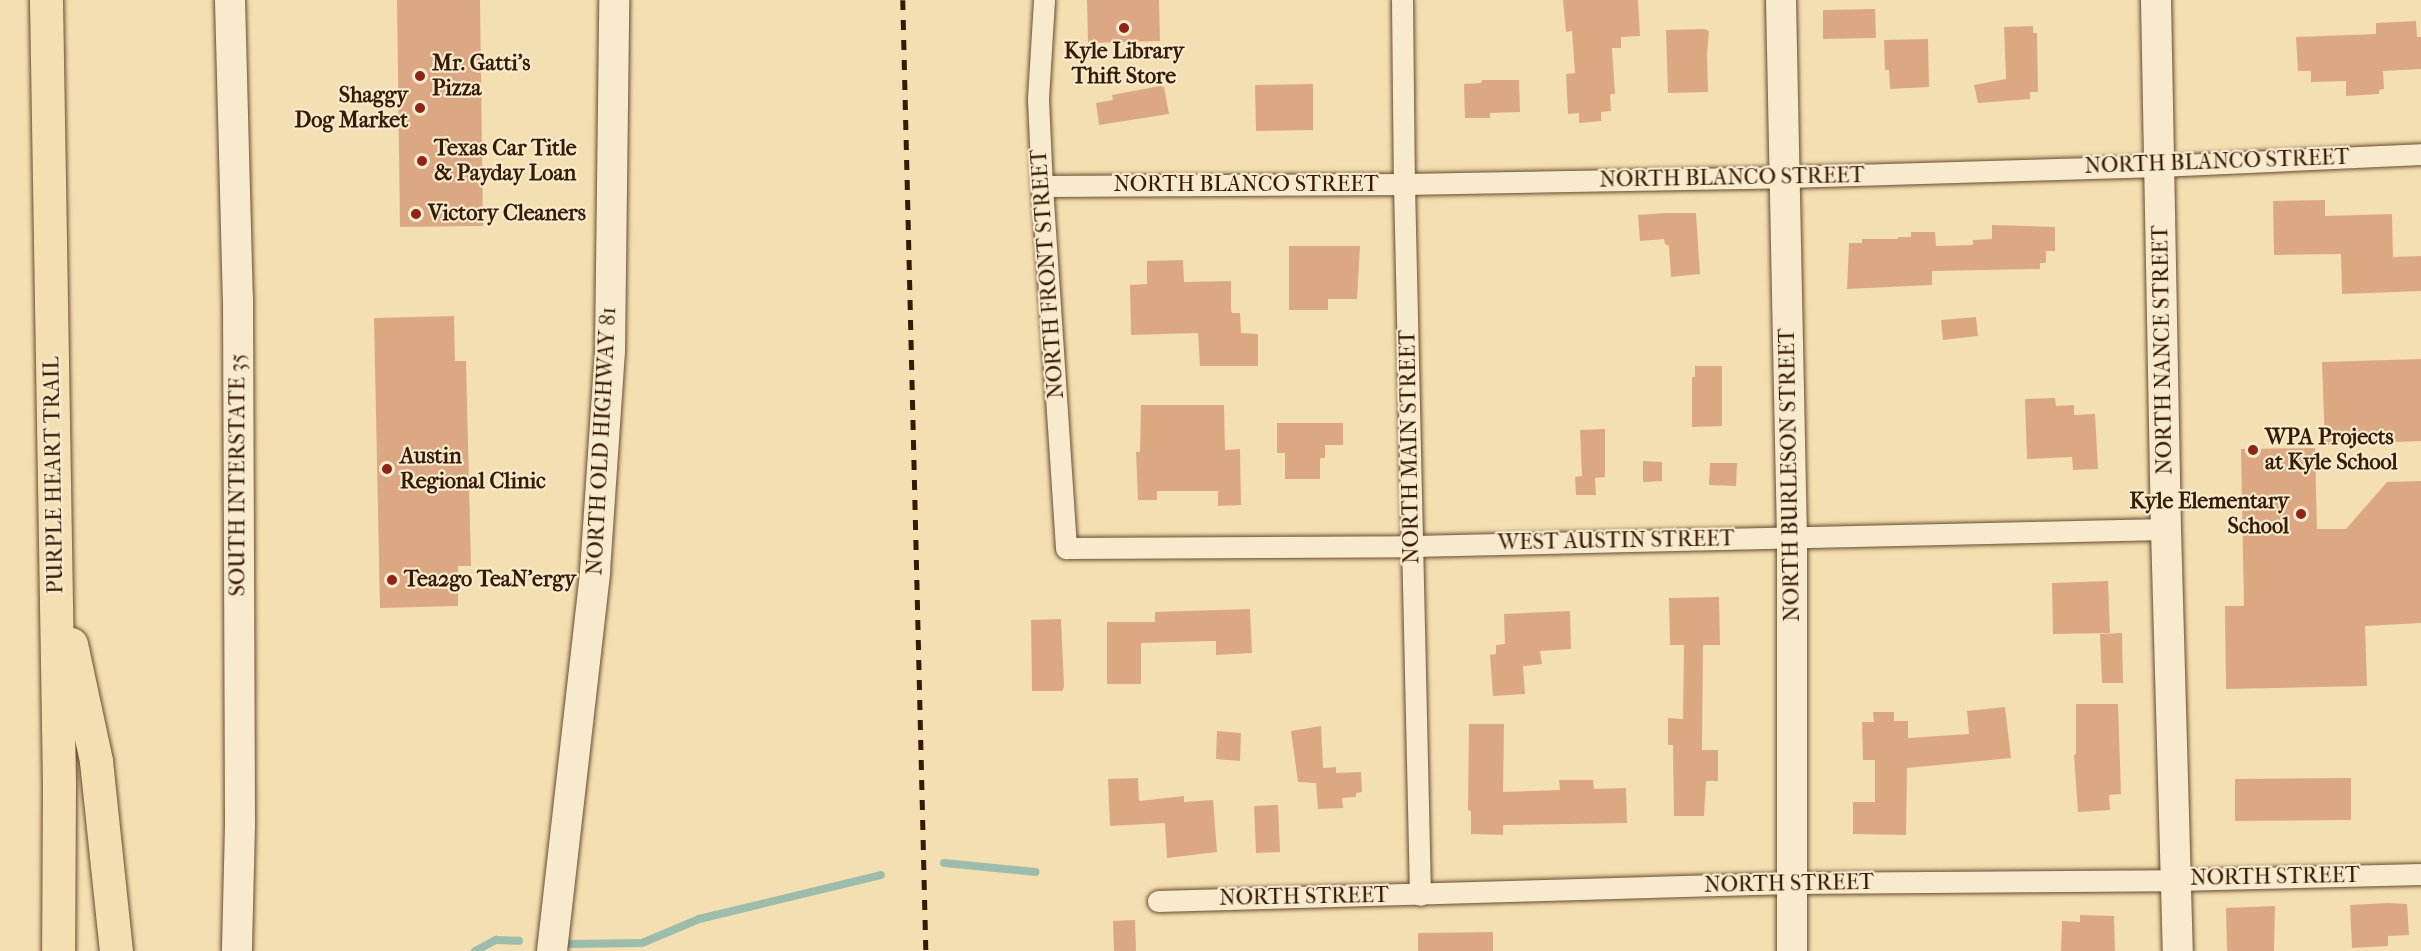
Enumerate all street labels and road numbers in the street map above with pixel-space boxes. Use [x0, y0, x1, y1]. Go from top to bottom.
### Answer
street label: NORTH BLANCO STREET [2084, 144, 2350, 180]
street label: NORTH FRONT STREET [1026, 148, 1070, 400]
street label: NORTH BLANCO STREET [1599, 162, 1865, 194]
street label: NORTH BLANCO STREET [1113, 172, 1379, 198]
street label: NORTH NANCE STREET [2148, 225, 2178, 475]
street label: NORTH OLD HIGHWAY 81 [582, 306, 622, 576]
street label: NORTH BURLESON STREET [1774, 328, 1806, 622]
street label: NORTH MAIN STREET [1395, 330, 1425, 564]
street label: SOUTH INTERSTATE 35 [225, 354, 251, 596]
street label: PURPLE HEART TRAIL [39, 356, 69, 594]
street label: WEST AUSTIN STREET [1497, 526, 1735, 556]
street label: NORTH STREET [2190, 862, 2360, 892]
street label: NORTH STREET [1704, 869, 1874, 899]
street label: NORTH STREET [1219, 882, 1389, 912]

